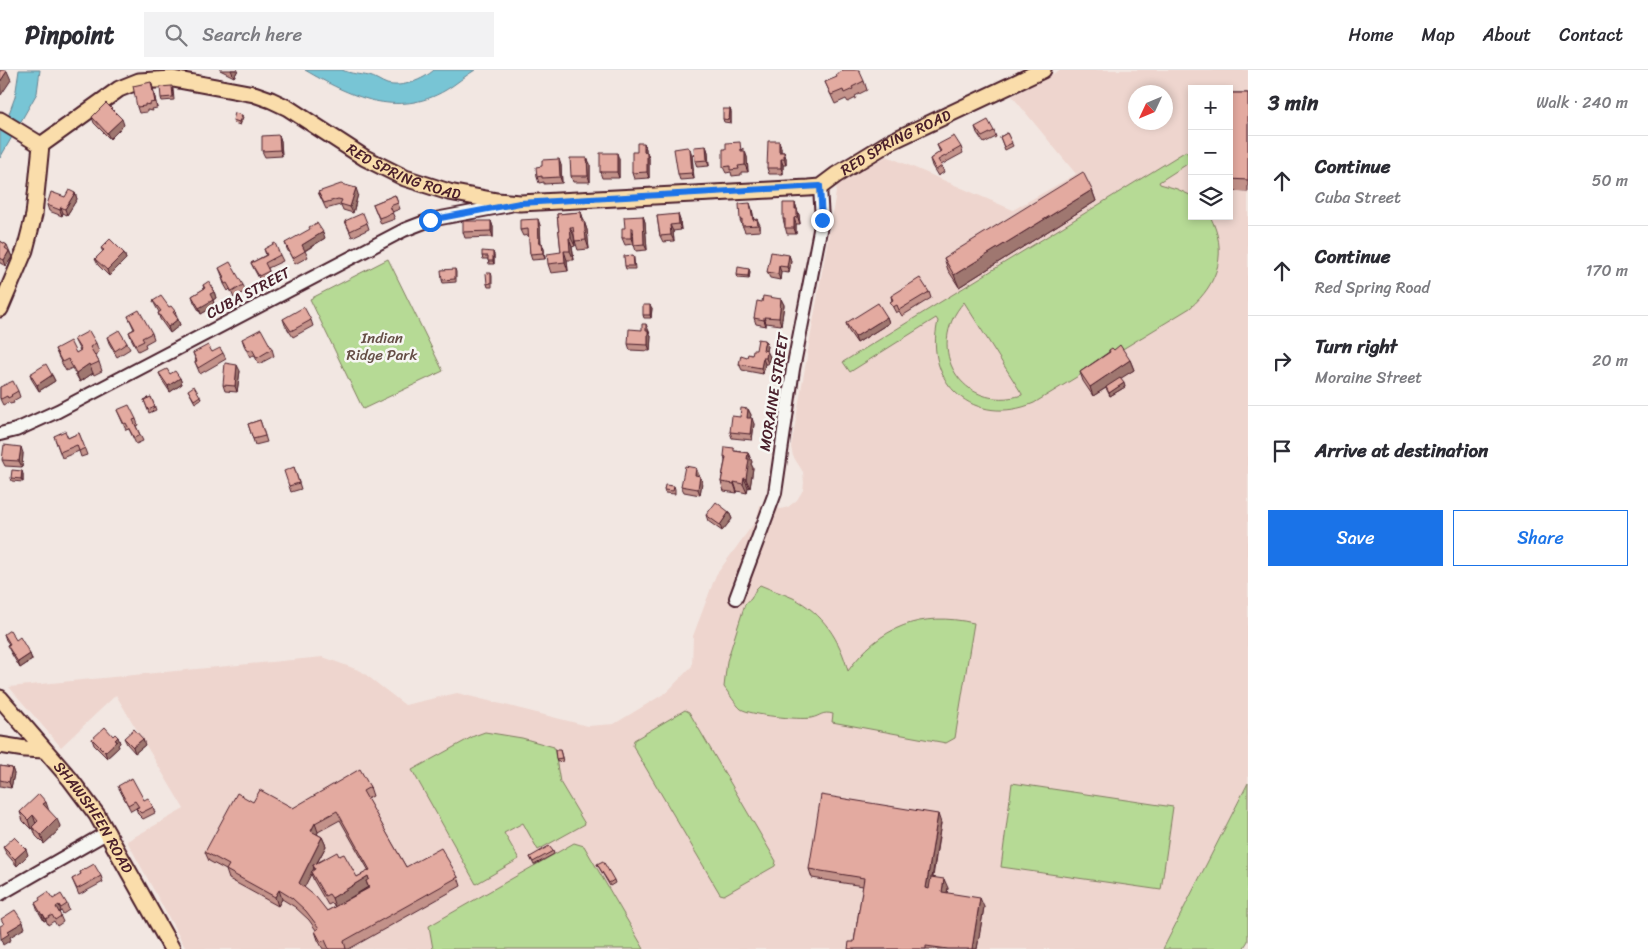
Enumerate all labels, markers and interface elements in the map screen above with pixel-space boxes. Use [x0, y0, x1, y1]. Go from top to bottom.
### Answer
search box [144, 12, 494, 57]
text: Pinpoint [25, 14, 114, 56]
text: Search here [202, 18, 302, 51]
text: Home [1349, 19, 1394, 51]
text: Map [1422, 19, 1455, 51]
text: About [1483, 19, 1531, 51]
text: Contact [1559, 19, 1623, 51]
icon: search [162, 21, 190, 49]
text: 3 min [1268, 84, 1318, 122]
north arrow [1128, 85, 1173, 130]
map controls [1188, 85, 1233, 220]
button: + [1188, 85, 1233, 130]
text: Walk · 240 m [1536, 88, 1628, 117]
street label: RED SPRING ROAD [835, 102, 955, 183]
button: − [1188, 130, 1233, 175]
street label: RED SPRING ROAD [341, 136, 463, 207]
text: Continue [1315, 150, 1391, 183]
text: 50 m [1592, 166, 1628, 195]
icon: ahead [1268, 167, 1296, 195]
button: layers [1188, 175, 1233, 220]
text: Cuba Street [1315, 183, 1401, 212]
route start [419, 209, 442, 232]
route end [811, 209, 834, 232]
text: Continue [1315, 240, 1391, 273]
text: 170 m [1585, 256, 1628, 285]
icon: ahead [1268, 257, 1296, 285]
street label: CUBA STREET [201, 259, 296, 326]
text: Red Spring Road [1315, 273, 1430, 302]
park label: Indian Ridge Park [347, 325, 418, 368]
street label: MORAINE STREET [752, 329, 796, 453]
text: Turn right [1315, 330, 1397, 363]
text: 20 m [1592, 346, 1628, 375]
icon: right [1268, 347, 1296, 375]
text: Moraine Street [1315, 363, 1422, 392]
text: Arrive at destination [1315, 434, 1488, 467]
icon: arrive [1268, 437, 1296, 465]
button: Save [1268, 510, 1443, 566]
button: Share [1453, 510, 1628, 566]
street label: SHAWSHEEN ROAD [47, 755, 140, 878]

